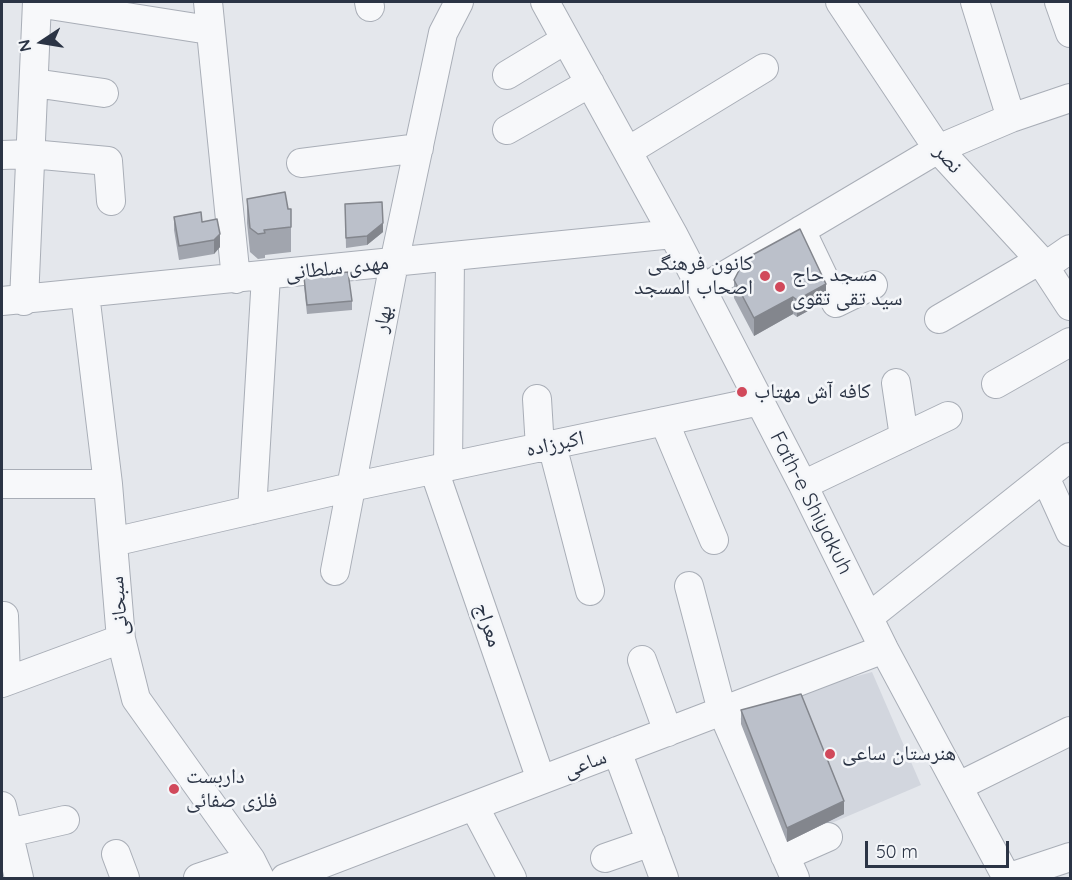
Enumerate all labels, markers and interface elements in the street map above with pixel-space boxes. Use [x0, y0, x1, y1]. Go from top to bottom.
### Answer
north arrow [12, 12, 72, 72]
text: N [13, 38, 35, 54]
street label: نصر [928, 139, 968, 179]
street label: مهدی سلطانی [284, 250, 390, 286]
place label: کانون فرهنگی اصحاب المسجد [634, 251, 753, 301]
place label: مسجد حاج سید تقی تقوی [792, 262, 903, 312]
marker: کانون فرهنگی اصحاب المسجد [758, 269, 772, 283]
marker: مسجد حاج سید تقی تقوی [773, 280, 787, 294]
street label: بهار [368, 303, 398, 335]
place label: کافه آش مهتاب [754, 379, 871, 405]
marker: کافه آش مهتاب [735, 385, 749, 399]
street label: اکبرزاده [524, 426, 586, 462]
street label: Fath-e Shiyakuh [764, 427, 858, 579]
street label: سبحانی [104, 575, 134, 637]
street label: معراج [469, 600, 507, 650]
place label: هنرستان ساعی [842, 741, 956, 767]
street label: ساعی [560, 744, 610, 784]
marker: هنرستان ساعی [823, 747, 837, 761]
place label: داربست فلزی صفائی [186, 764, 277, 814]
marker: داربست فلزی صفائی [167, 782, 181, 796]
scale bar [868, 829, 1012, 867]
text: 50 m [876, 840, 918, 863]

